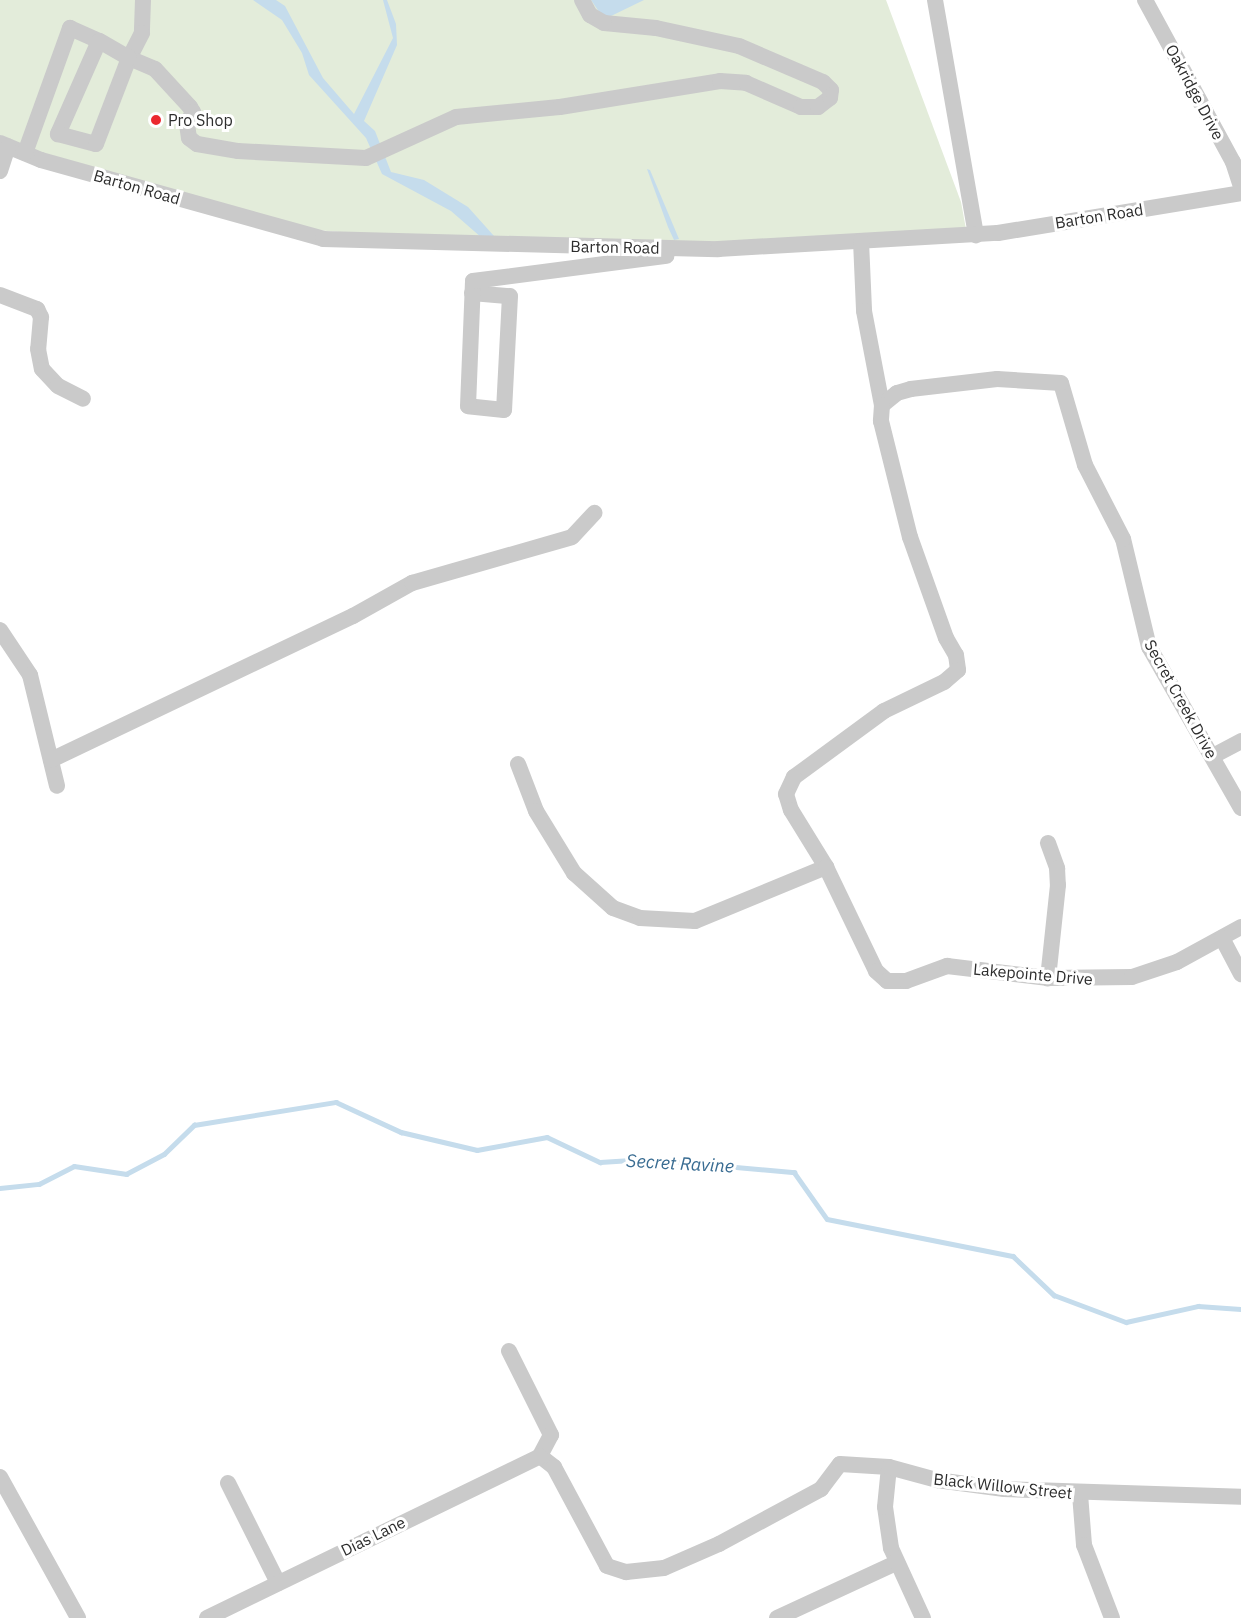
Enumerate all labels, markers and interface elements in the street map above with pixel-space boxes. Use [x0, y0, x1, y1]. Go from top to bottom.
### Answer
street label: Oakridge Drive [1162, 41, 1228, 143]
place label: Pro Shop [168, 110, 233, 130]
marker: Pro Shop [149, 113, 163, 127]
street label: Barton Road [92, 165, 182, 209]
street label: Barton Road [1054, 200, 1144, 232]
street label: Barton Road [570, 237, 660, 257]
street label: Secret Creek Drive [1140, 636, 1222, 762]
street label: Lakepointe Drive [972, 959, 1094, 989]
water label: Secret Ravine [626, 1150, 734, 1178]
street label: Black Willow Street [933, 1469, 1073, 1503]
street label: Dias Lane [338, 1512, 408, 1560]

